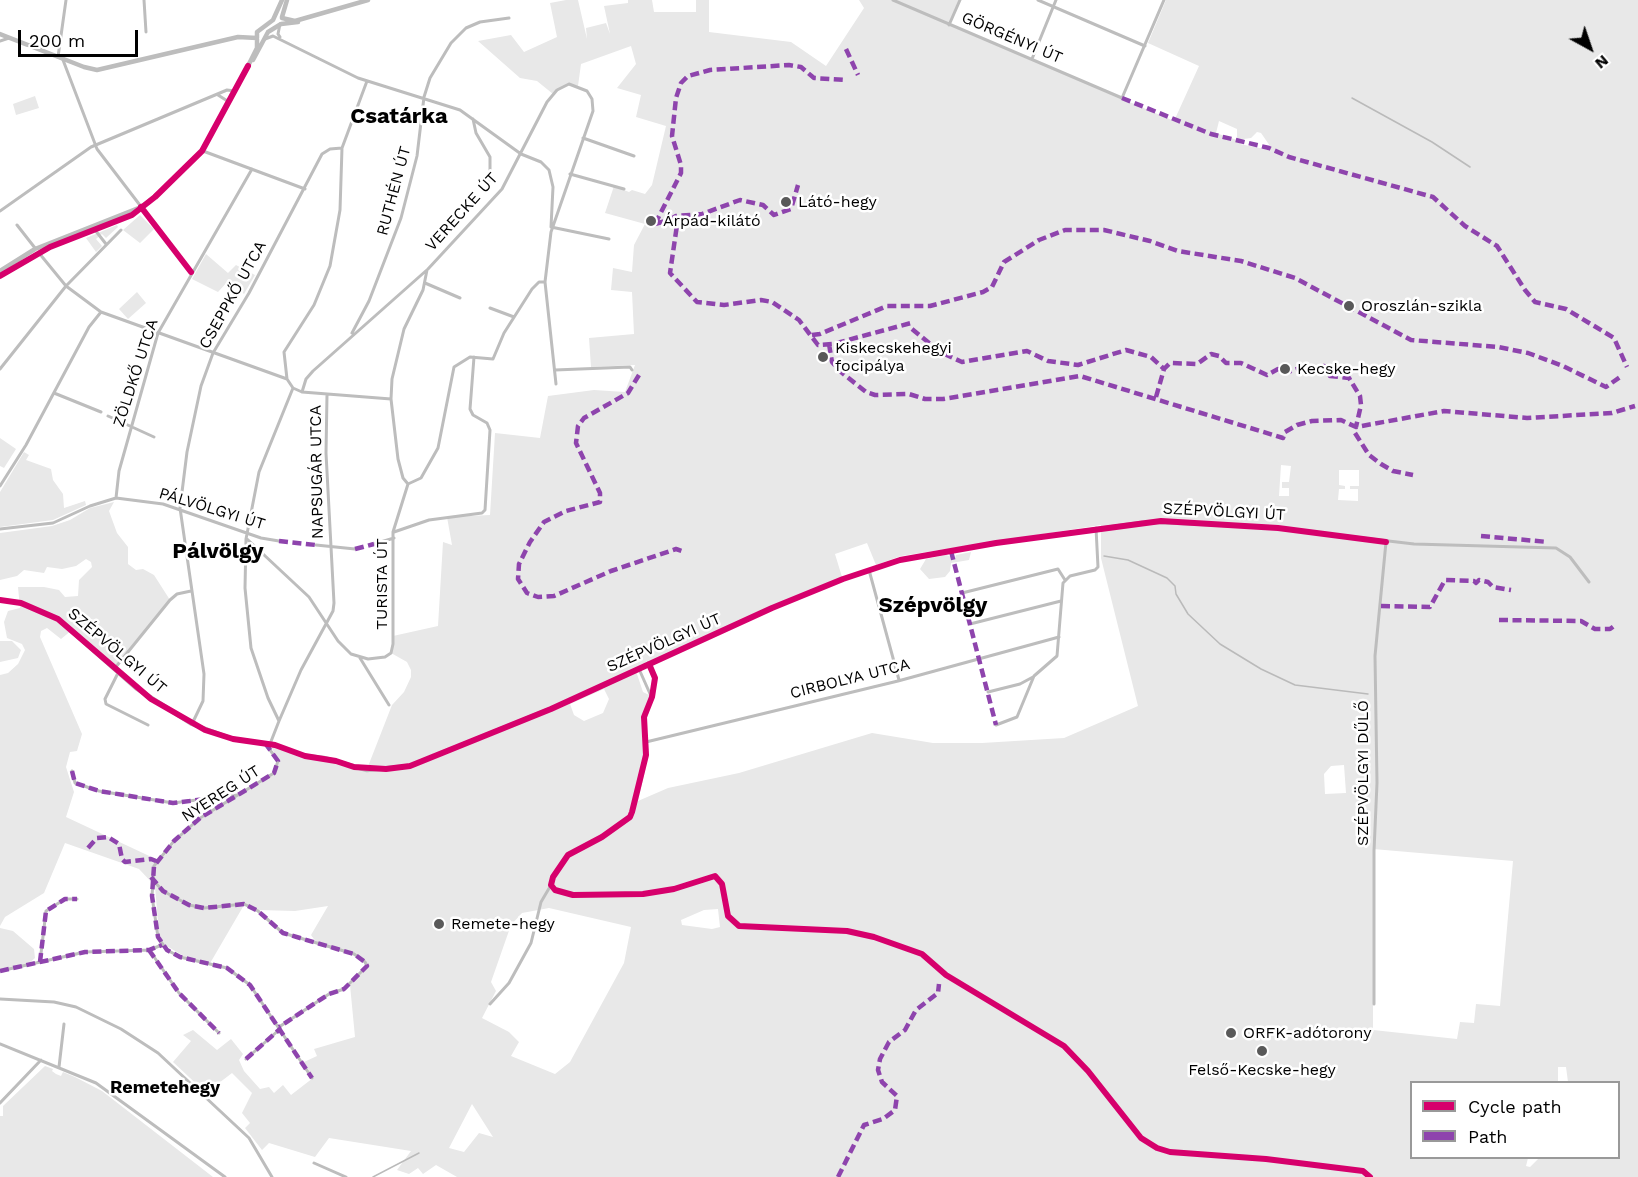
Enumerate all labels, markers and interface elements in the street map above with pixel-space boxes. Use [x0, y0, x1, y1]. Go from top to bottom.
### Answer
street label: GÖRGÉNYI ÚT [959, 8, 1065, 68]
scale bar [21, 18, 141, 56]
north arrow [1560, 18, 1620, 78]
text: 200 m [29, 30, 85, 51]
text: N [1591, 51, 1613, 73]
district label: Csatárka [350, 104, 448, 130]
street label: RUTHÉN ÚT [373, 144, 415, 238]
street label: VERECKE ÚT [422, 169, 502, 255]
place label: Látó-hegy [798, 192, 877, 212]
marker: Látó-hegy [779, 195, 793, 209]
place label: Árpád-kilátó [663, 211, 761, 231]
marker: Árpád-kilátó [644, 214, 658, 228]
street label: CSEPPKŐ UTCA [195, 238, 271, 352]
place label: Oroszlán-szikla [1361, 296, 1482, 316]
marker: Oroszlán-szikla [1342, 299, 1356, 313]
street label: ZÖLDKŐ UTCA [109, 317, 163, 429]
place label: Kiskecskehegyi focipálya [835, 338, 952, 376]
marker: Kiskecskehegyi focipálya [816, 350, 830, 364]
place label: Kecske-hegy [1297, 359, 1396, 379]
marker: Kecske-hegy [1278, 362, 1292, 376]
street label: NAPSUGÁR UTCA [306, 405, 328, 539]
street label: PÁLVÖLGYI ÚT [157, 484, 267, 534]
street label: SZÉPVÖLGYI ÚT [1162, 499, 1286, 525]
street label: TURISTA ÚT [372, 538, 392, 630]
district label: Pálvölgy [172, 539, 264, 565]
district label: Szépvölgy [879, 593, 987, 619]
street label: SZÉPVÖLGYI ÚT [64, 604, 170, 698]
street label: SZÉPVÖLGYI ÚT [604, 609, 724, 677]
street label: CIRBOLYA UTCA [788, 655, 912, 703]
street label: SZÉPVÖLGYI DŰLŐ [1353, 700, 1373, 846]
street label: NYEREG ÚT [178, 762, 264, 826]
place label: Remete-hegy [451, 914, 555, 934]
marker: Remete-hegy [432, 917, 446, 931]
place label: ORFK-adótorony [1243, 1023, 1372, 1043]
marker: ORFK-adótorony [1224, 1026, 1238, 1040]
marker: Felső-Kecske-hegy [1255, 1044, 1269, 1058]
place label: Felső-Kecske-hegy [1188, 1060, 1336, 1080]
district label: Remetehegy [110, 1077, 220, 1099]
legend [1410, 1081, 1620, 1159]
text: Cycle path [1468, 1096, 1562, 1117]
text: Path [1468, 1126, 1508, 1147]

